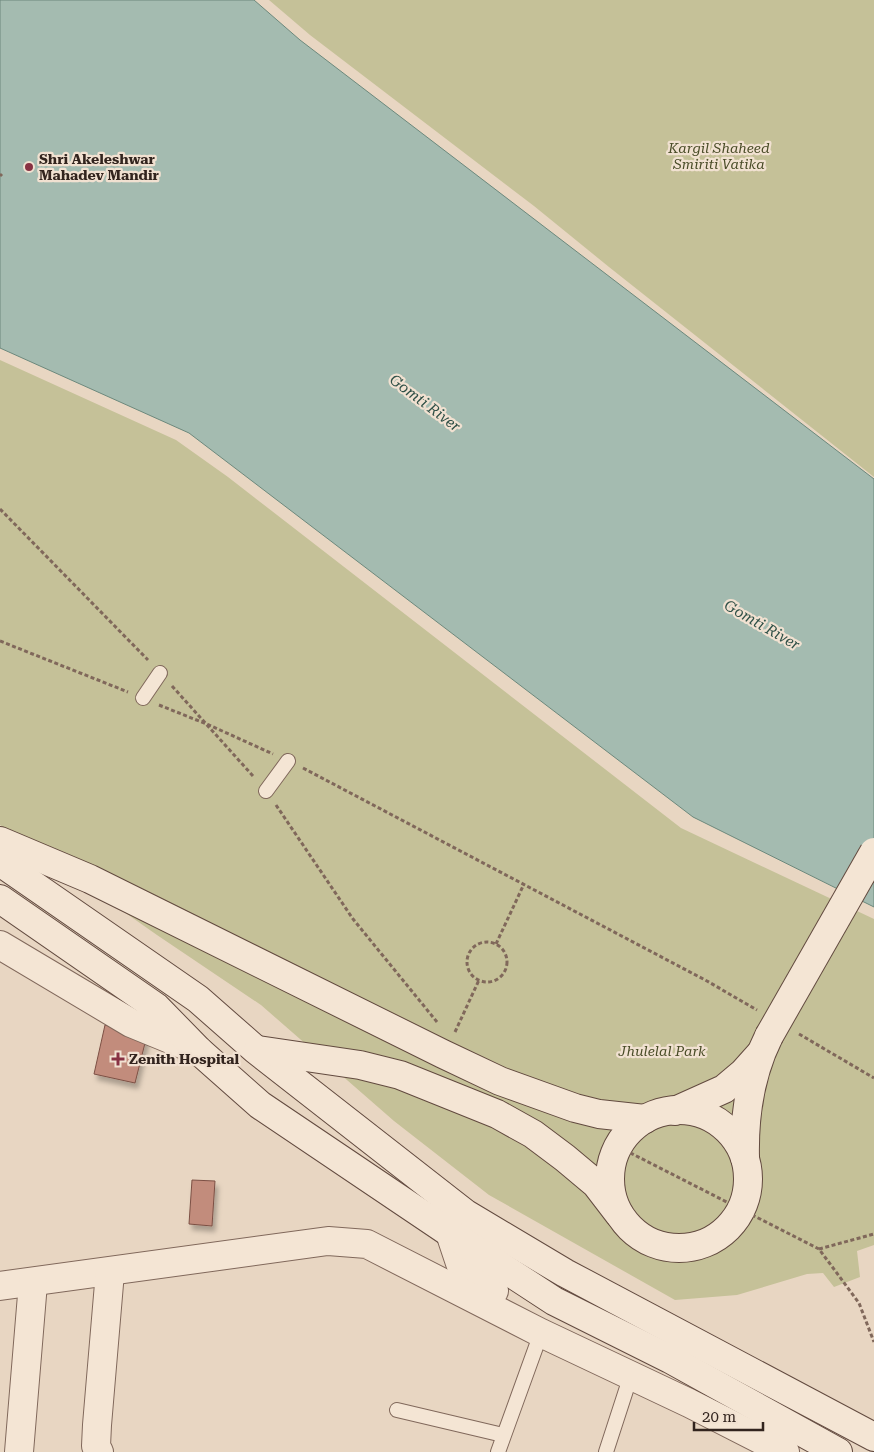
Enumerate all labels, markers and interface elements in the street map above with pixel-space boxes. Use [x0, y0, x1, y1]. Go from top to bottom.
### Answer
park label: Kargil Shaheed Smiriti Vatika [667, 140, 770, 172]
place label: Shri Akeleshwar Mahadev Mandir [39, 151, 160, 183]
marker: Shri Akeleshwar Mahadev Mandir [23, 161, 35, 173]
water label: Gomti River [386, 371, 465, 436]
water label: Gomti River [721, 596, 804, 654]
park label: Jhulelal Park [617, 1043, 706, 1059]
place label: Zenith Hospital [129, 1051, 240, 1067]
marker: Zenith Hospital [111, 1052, 125, 1066]
scale bar [694, 1400, 763, 1432]
text: 20 m [702, 1408, 737, 1426]

